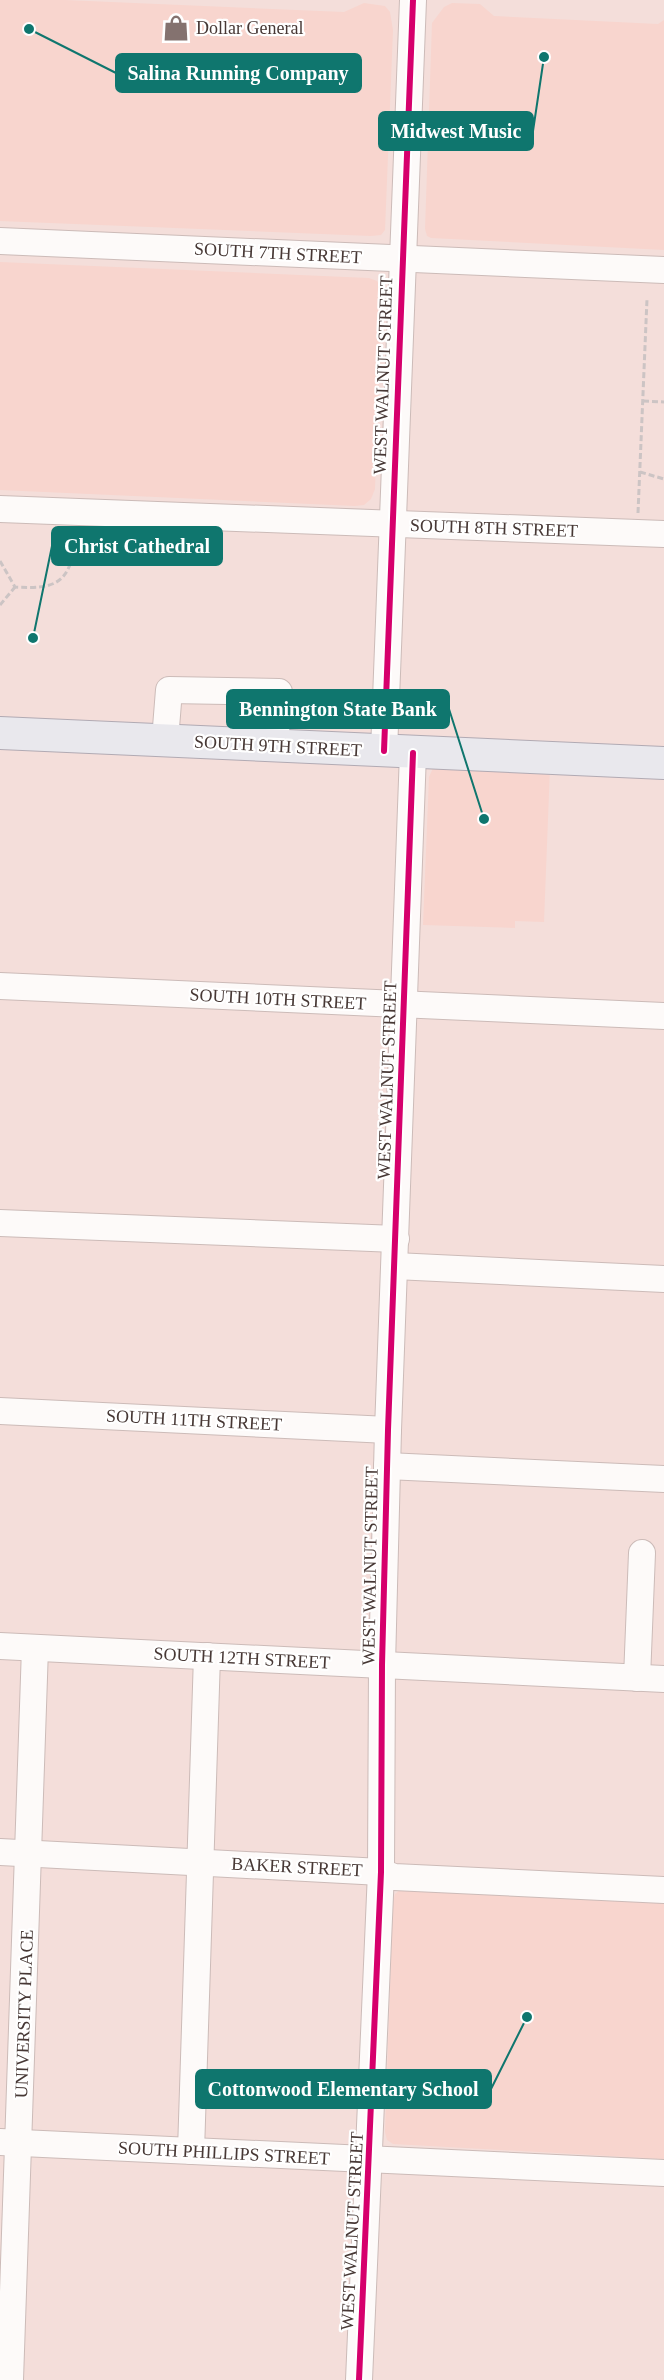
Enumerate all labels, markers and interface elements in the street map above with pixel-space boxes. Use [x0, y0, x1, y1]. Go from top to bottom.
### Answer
shop icon: Dollar General [161, 13, 191, 43]
place label: Dollar General [196, 18, 303, 38]
callout: Salina Running Company [116, 54, 361, 92]
text: Salina Running Company [127, 62, 349, 85]
callout: Midwest Music [379, 112, 533, 150]
text: Midwest Music [391, 120, 521, 142]
street label: SOUTH 7TH STREET [194, 239, 362, 267]
street label: WEST WALNUT STREET [370, 275, 396, 475]
street label: SOUTH 8TH STREET [410, 515, 578, 541]
callout: Christ Cathedral [52, 527, 222, 565]
text: Christ Cathedral [64, 535, 210, 557]
callout: Bennington State Bank [227, 690, 449, 728]
text: Bennington State Bank [239, 698, 438, 721]
street label: SOUTH 9TH STREET [194, 732, 362, 760]
street label: WEST WALNUT STREET [374, 980, 400, 1180]
street label: SOUTH 10TH STREET [189, 984, 367, 1014]
street label: SOUTH 11TH STREET [105, 1405, 283, 1435]
street label: WEST WALNUT STREET [358, 1466, 382, 1666]
street label: SOUTH 12TH STREET [153, 1643, 331, 1673]
street label: BAKER STREET [231, 1854, 363, 1880]
street label: UNIVERSITY PLACE [11, 1929, 37, 2099]
callout: Cottonwood Elementary School [196, 2070, 491, 2108]
text: Cottonwood Elementary School [207, 2078, 479, 2101]
street label: WEST WALNUT STREET [337, 2131, 367, 2331]
street label: SOUTH PHILLIPS STREET [118, 2137, 330, 2169]

